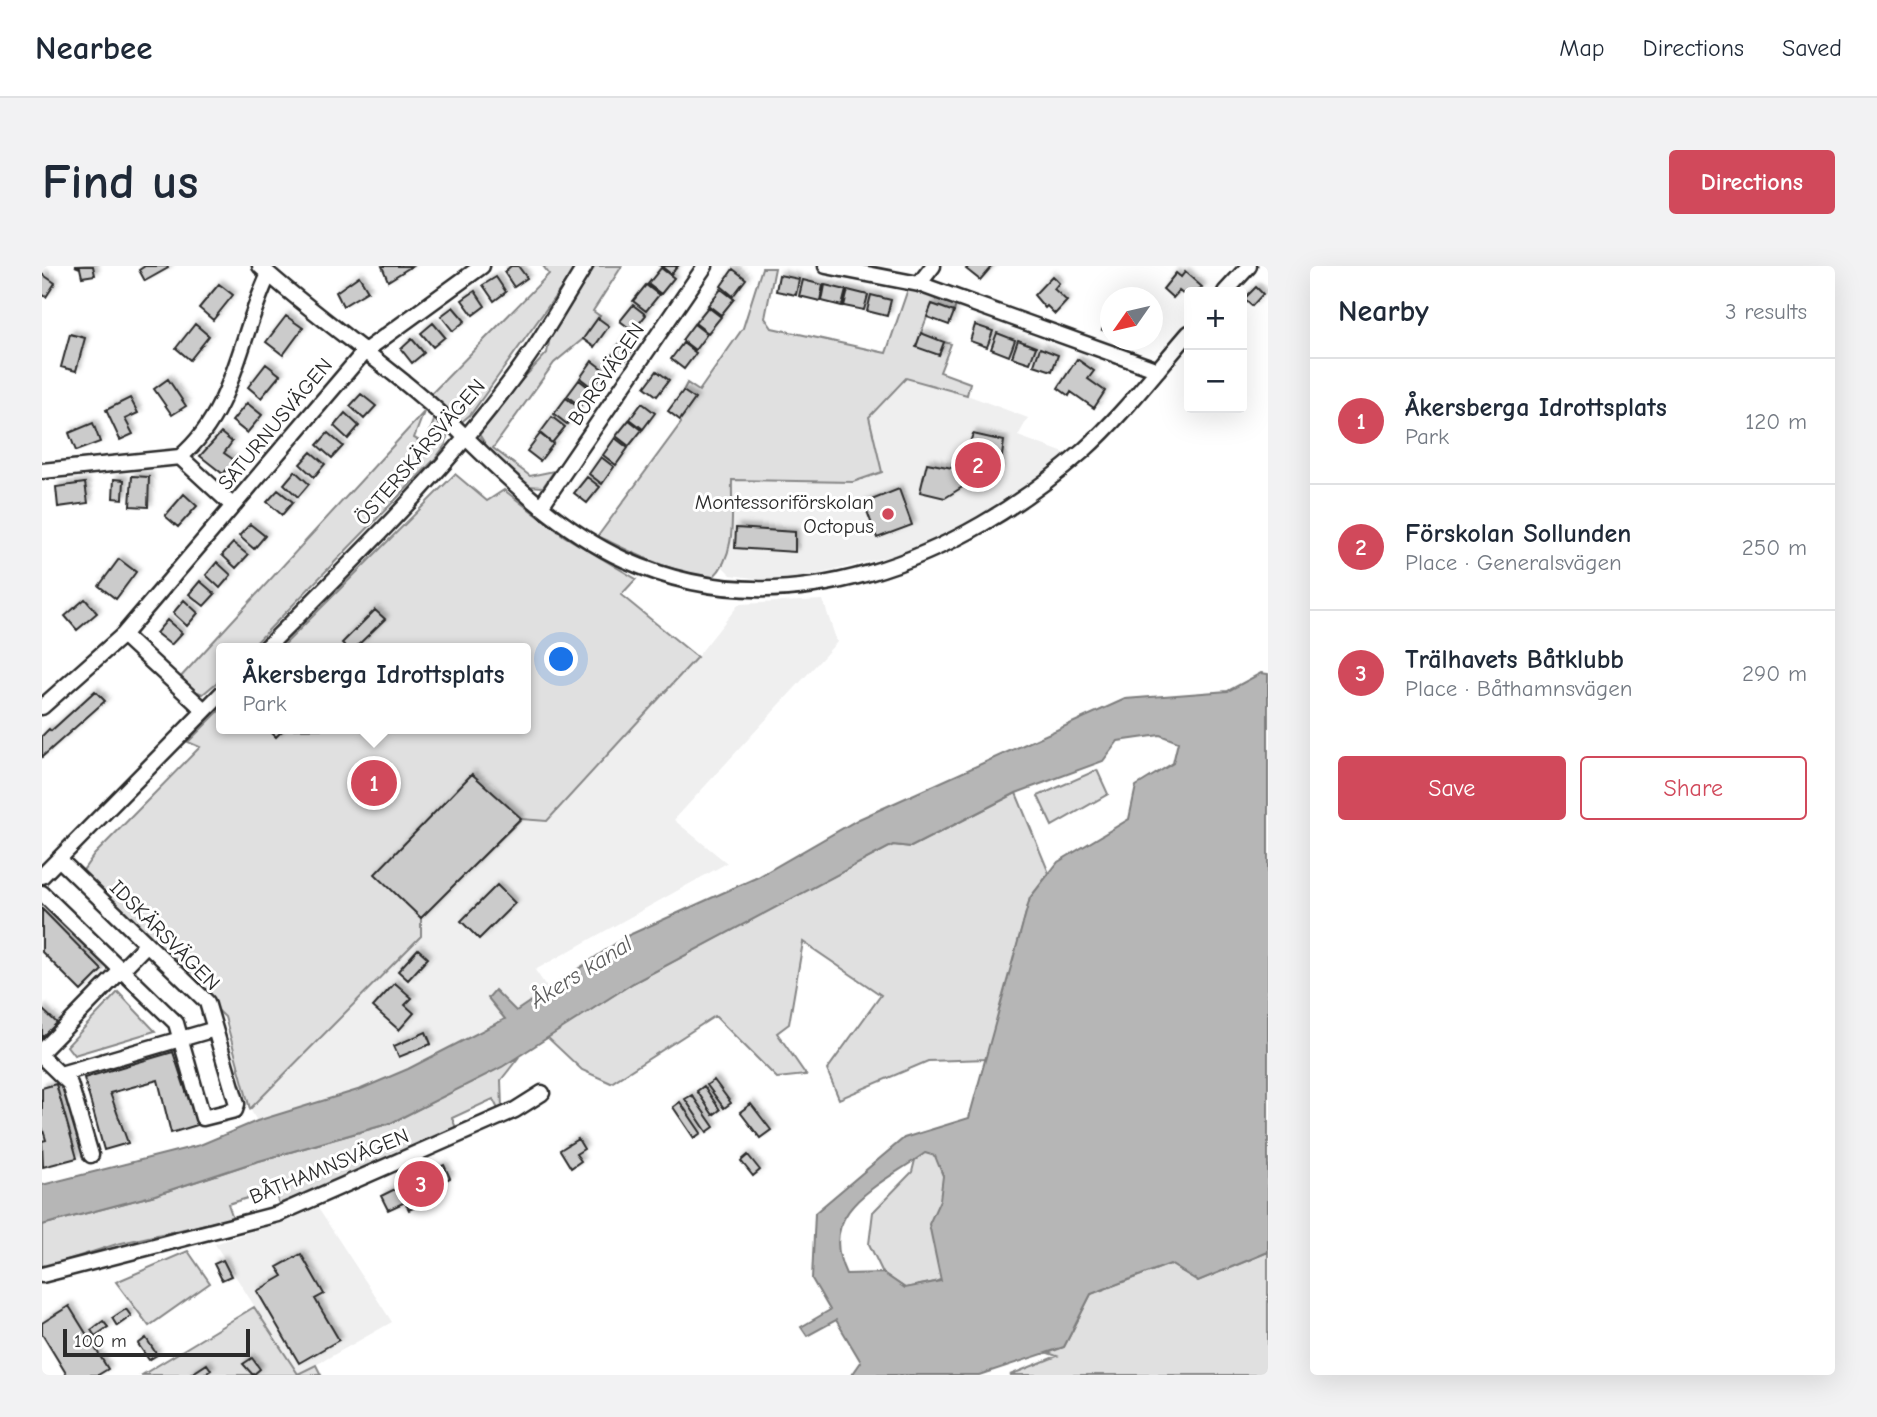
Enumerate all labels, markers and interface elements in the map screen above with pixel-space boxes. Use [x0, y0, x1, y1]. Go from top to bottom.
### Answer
text: Nearbee [35, 29, 153, 67]
text: Map [1559, 34, 1605, 62]
text: Directions [1643, 34, 1744, 62]
text: Saved [1782, 34, 1842, 62]
button: Directions [1669, 150, 1835, 214]
text: Find us [42, 154, 198, 210]
north arrow [1100, 287, 1163, 350]
map controls [1184, 287, 1247, 413]
button: + [1184, 287, 1247, 350]
text: Nearby [1338, 294, 1429, 329]
text: 3 results [1725, 298, 1807, 325]
street label: BORGVÄGEN [563, 318, 649, 430]
button: − [1184, 350, 1247, 413]
street label: SATURNUSVÄGEN [213, 353, 337, 495]
street label: ÖSTERSKÄRSVÄGEN [350, 374, 490, 530]
text: Åkersberga Idrottsplats [1405, 393, 1667, 423]
text: 1 [1356, 408, 1366, 435]
text: 120 m [1745, 408, 1807, 435]
text: Park [1405, 423, 1449, 450]
pin: 2 [955, 439, 1001, 491]
place label: Montessoriförskolan Octopus [695, 490, 874, 538]
marker: Montessoriförskolan Octopus [880, 506, 896, 522]
text: Förskolan Sollunden [1405, 519, 1631, 549]
text: 2 [1355, 534, 1367, 561]
text: 250 m [1742, 534, 1807, 561]
text: Place · Generalsvägen [1405, 549, 1622, 576]
your location [544, 642, 578, 676]
popup [216, 643, 531, 734]
text: Trälhavets Båtklubb [1405, 645, 1624, 675]
text: Åkersberga Idrottsplats [243, 660, 504, 690]
text: 3 [1355, 660, 1367, 687]
text: 290 m [1742, 660, 1807, 687]
text: Place · Båthamnsvägen [1405, 675, 1632, 702]
text: Park [243, 690, 287, 717]
button: Save [1338, 756, 1566, 820]
button: Share [1580, 756, 1807, 820]
pin: 1 [351, 757, 397, 809]
street label: IDSKÄRSVÄGEN [105, 875, 225, 995]
water label: Åkers kanal [524, 929, 638, 1014]
street label: BÅTHAMNSVÄGEN [246, 1123, 412, 1209]
pin: 3 [398, 1158, 444, 1210]
scale bar [63, 1326, 250, 1358]
text: 100 m [74, 1330, 127, 1352]

